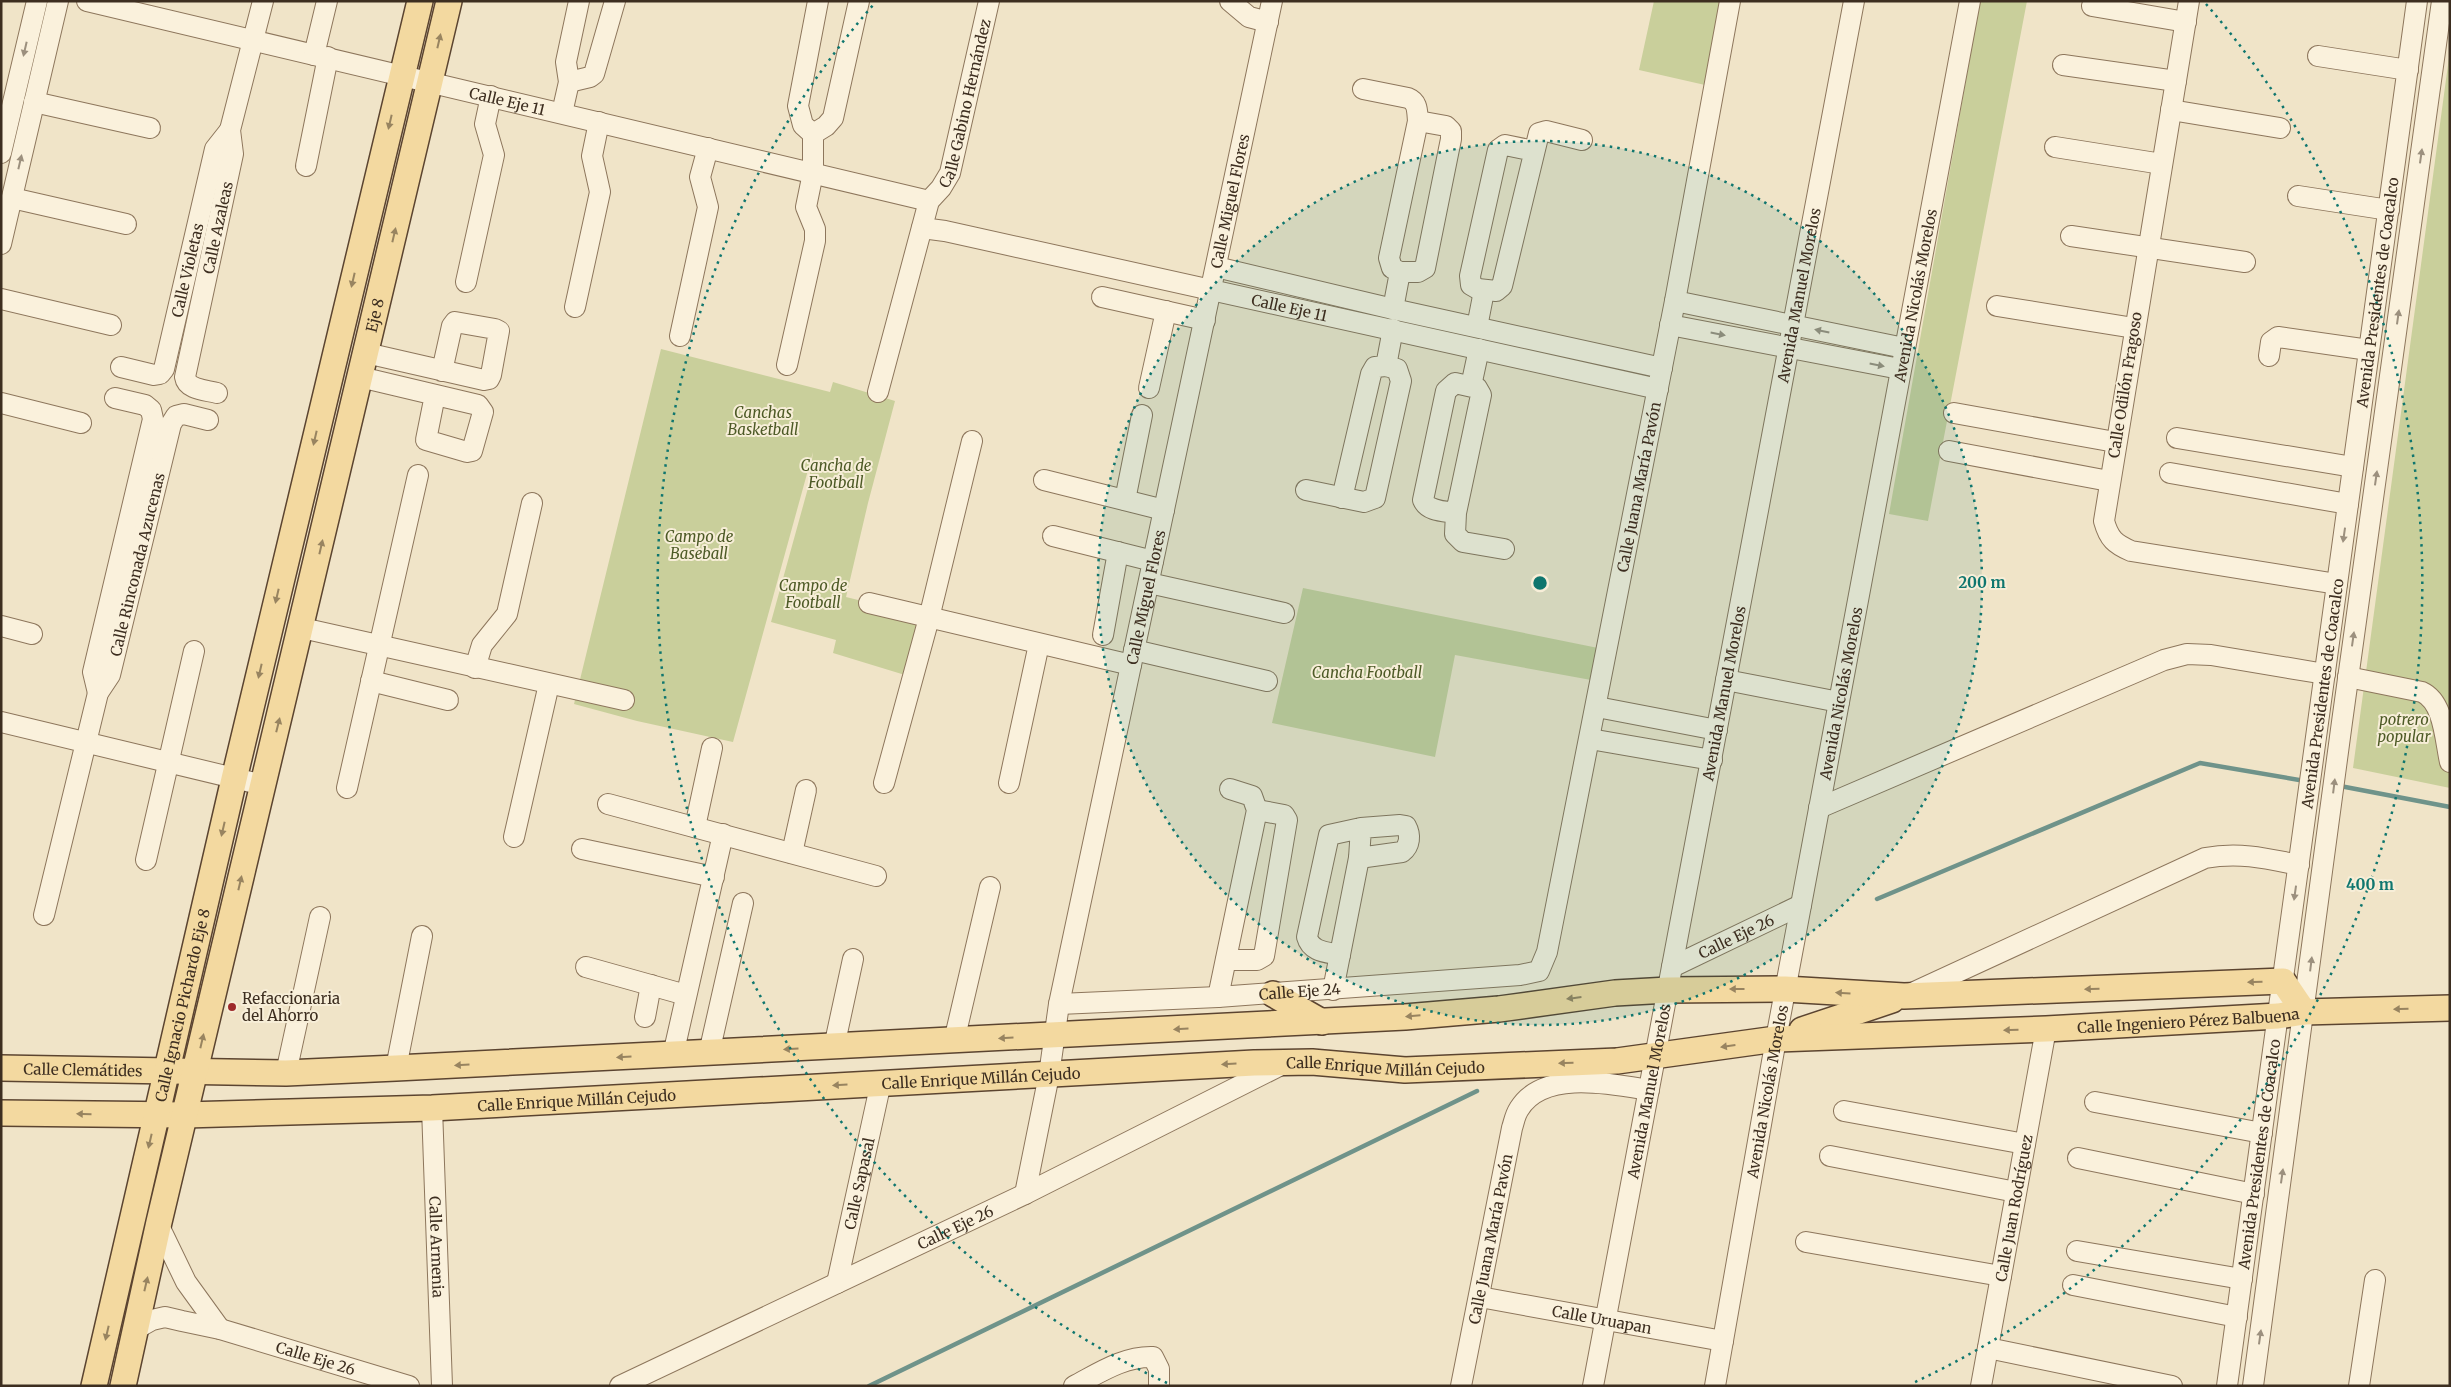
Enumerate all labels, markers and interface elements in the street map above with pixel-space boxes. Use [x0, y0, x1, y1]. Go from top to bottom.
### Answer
street label: Calle Gabino Hernández [934, 17, 994, 191]
one-way arrow [435, 34, 443, 49]
one-way arrow [21, 41, 29, 57]
street label: Calle Eje 11 [468, 83, 547, 119]
one-way arrow [386, 115, 394, 130]
street label: Calle Miguel Flores [1206, 132, 1253, 270]
one-way arrow [2417, 148, 2425, 164]
one-way arrow [16, 155, 24, 170]
street label: Avenida Presidentes de Coacalco [2352, 176, 2402, 410]
street label: Calle Azaleas [198, 179, 236, 275]
street label: Avenida Manuel Morelos [1773, 206, 1824, 385]
street label: Avenida Nicolás Morelos [1889, 207, 1940, 384]
street label: Calle Violetas [167, 221, 207, 319]
one-way arrow [390, 228, 398, 243]
one-way arrow [349, 273, 357, 288]
street label: Calle Eje 11 [1250, 290, 1329, 325]
street label: Eje 8 [361, 296, 388, 334]
one-way arrow [2394, 308, 2402, 324]
street label: Calle Odilón Fragoso [2104, 310, 2146, 459]
one-way arrow [1815, 327, 1830, 335]
one-way arrow [1710, 330, 1725, 338]
one-way arrow [1870, 361, 1885, 369]
street label: Calle Juana María Pavón [1612, 400, 1665, 574]
park label: Canchas Basketball [727, 403, 799, 439]
one-way arrow [311, 431, 319, 446]
park label: Cancha de Football [801, 456, 872, 492]
one-way arrow [2372, 469, 2380, 485]
street label: Calle Rinconada Azucenas [105, 471, 168, 658]
park label: Campo de Baseball [665, 527, 734, 563]
one-way arrow [2340, 527, 2348, 543]
street label: Calle Miguel Flores [1122, 528, 1169, 666]
one-way arrow [317, 539, 325, 554]
text: 200 m [1958, 573, 2006, 592]
centre of rings [1531, 574, 1549, 592]
park label: Campo de Football [779, 576, 848, 612]
street label: Avenida Presidentes de Coacalco [2297, 577, 2347, 811]
one-way arrow [273, 589, 281, 604]
street label: Avenida Manuel Morelos [1698, 604, 1749, 783]
street label: Avenida Nicolás Morelos [1815, 605, 1866, 782]
one-way arrow [2350, 630, 2358, 646]
one-way arrow [256, 663, 264, 678]
park label: Cancha Football [1312, 663, 1422, 682]
park label: potrero popular [2377, 710, 2431, 746]
one-way arrow [274, 717, 282, 732]
one-way arrow [2330, 777, 2338, 793]
one-way arrow [219, 822, 227, 837]
one-way arrow [236, 875, 244, 890]
text: 400 m [2346, 875, 2394, 894]
one-way arrow [2291, 885, 2299, 901]
street label: Calle Ignacio Pichardo Eje 8 [150, 906, 213, 1104]
street label: Calle Eje 26 [1695, 910, 1777, 963]
one-way arrow [2307, 956, 2315, 972]
street label: Calle Eje 24 [1258, 979, 1341, 1004]
one-way arrow [2247, 979, 2263, 987]
one-way arrow [2084, 985, 2100, 993]
one-way arrow [1728, 986, 1744, 994]
one-way arrow [1834, 988, 1850, 996]
place label: Refaccionaria del Ahorro [242, 989, 340, 1025]
one-way arrow [1566, 994, 1582, 1002]
marker: Refaccionaria del Ahorro [226, 1001, 238, 1013]
street label: Avenida Manuel Morelos [1623, 1002, 1674, 1181]
street label: Avenida Nicolás Morelos [1742, 1003, 1792, 1181]
street label: Calle Ingeniero Pérez Balbuena [2077, 1003, 2300, 1037]
one-way arrow [2393, 1006, 2409, 1014]
one-way arrow [1405, 1013, 1421, 1021]
one-way arrow [1173, 1026, 1189, 1034]
one-way arrow [2003, 1027, 2019, 1035]
one-way arrow [198, 1033, 206, 1048]
one-way arrow [998, 1035, 1014, 1043]
street label: Avenida Presidentes de Coacalco [2233, 1038, 2284, 1272]
one-way arrow [1719, 1042, 1735, 1050]
one-way arrow [783, 1045, 799, 1053]
street label: Calle Enrique Millán Cejudo [1286, 1052, 1485, 1079]
one-way arrow [616, 1054, 632, 1062]
street label: Calle Clemátides [23, 1059, 143, 1080]
one-way arrow [1558, 1059, 1574, 1067]
one-way arrow [1221, 1061, 1237, 1069]
one-way arrow [453, 1062, 469, 1070]
street label: Calle Enrique Millán Cejudo [881, 1063, 1081, 1093]
one-way arrow [832, 1081, 848, 1089]
street label: Calle Enrique Millán Cejudo [477, 1085, 677, 1115]
one-way arrow [76, 1109, 92, 1117]
one-way arrow [146, 1133, 154, 1148]
street label: Calle Juan Rodríguez [1991, 1133, 2036, 1283]
street label: Calle Sapasal [840, 1135, 878, 1231]
street label: Calle Juana María Pavón [1464, 1152, 1516, 1326]
one-way arrow [2278, 1168, 2286, 1184]
street label: Calle Armenia [426, 1196, 448, 1298]
street label: Calle Eje 26 [914, 1201, 996, 1253]
one-way arrow [142, 1276, 150, 1292]
street label: Calle Uruapan [1551, 1301, 1653, 1337]
one-way arrow [103, 1326, 111, 1341]
one-way arrow [2256, 1329, 2264, 1345]
street label: Calle Eje 26 [274, 1337, 358, 1379]

